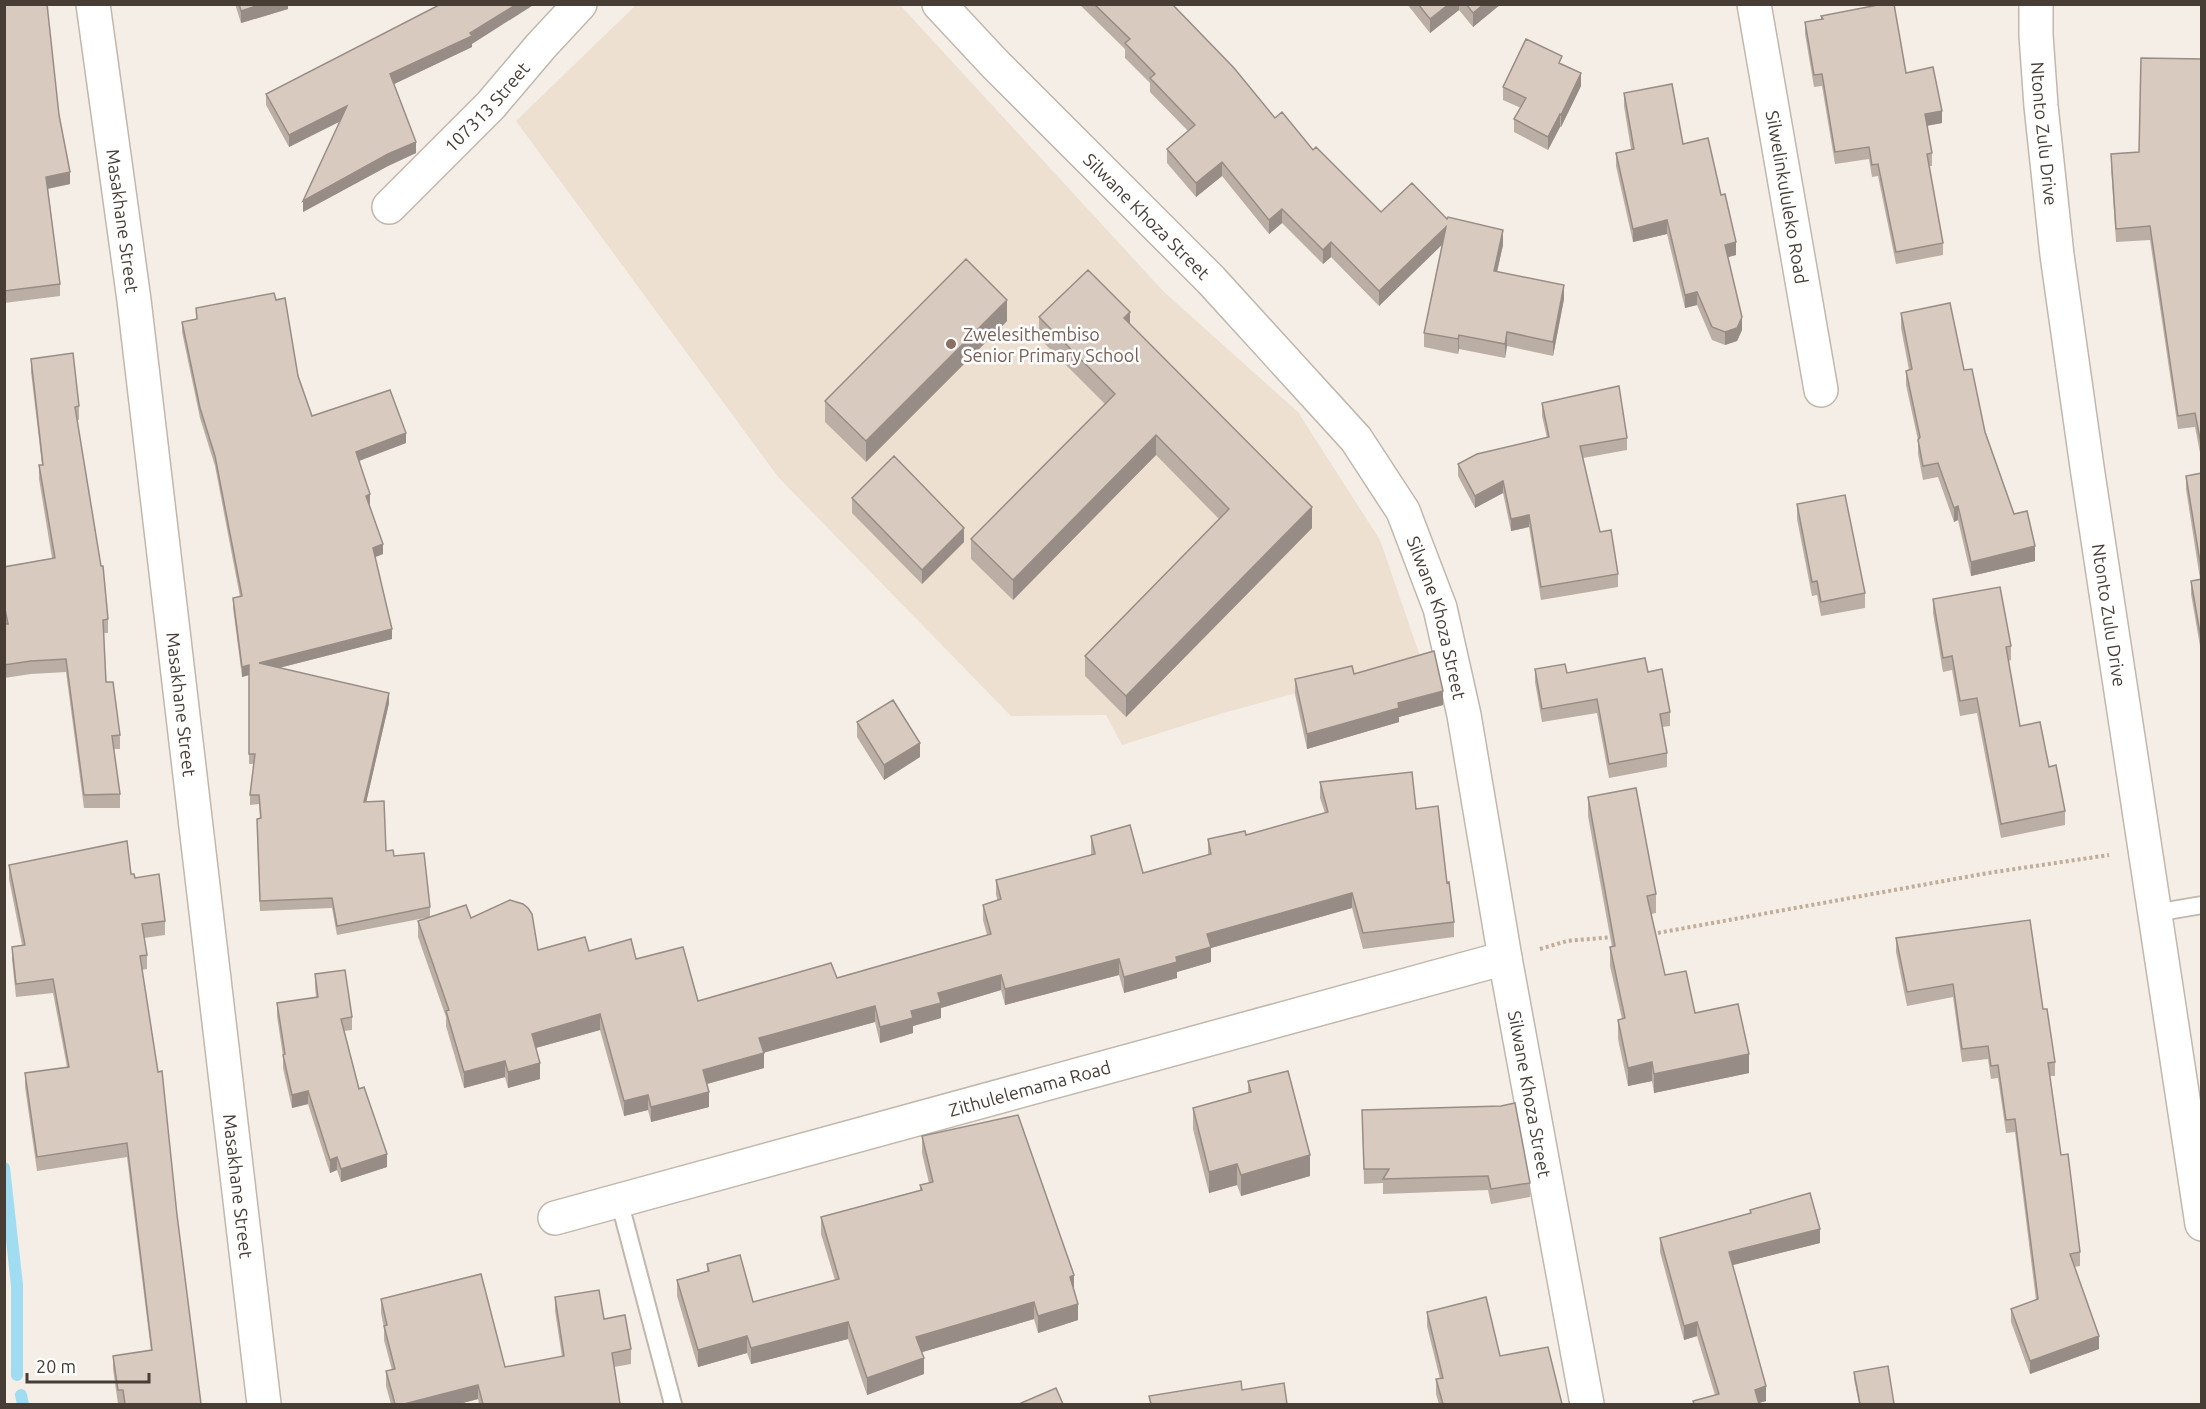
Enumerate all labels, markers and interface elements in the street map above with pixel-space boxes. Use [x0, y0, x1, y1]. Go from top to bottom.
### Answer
street label: 107313 Street [440, 58, 533, 156]
street label: Ntonto Zulu Drive [2028, 61, 2062, 207]
street label: Silwelinkululeko Road [1763, 109, 1812, 285]
street label: Masakhane Street [103, 148, 143, 294]
street label: Silwane Khoza Street [1080, 149, 1214, 283]
place label: Zwelesithembiso Senior Primary School [963, 324, 1139, 365]
marker: Zwelesithembiso Senior Primary School [944, 337, 958, 351]
street label: Silwane Khoza Street [1403, 533, 1470, 701]
street label: Ntonto Zulu Drive [2089, 542, 2130, 688]
street label: Masakhane Street [163, 631, 200, 778]
street label: Silwane Khoza Street [1505, 1009, 1555, 1179]
street label: Zithulelemama Road [946, 1056, 1113, 1120]
street label: Masakhane Street [220, 1113, 257, 1259]
scale bar [27, 1346, 148, 1384]
text: 20 m [36, 1356, 76, 1376]

